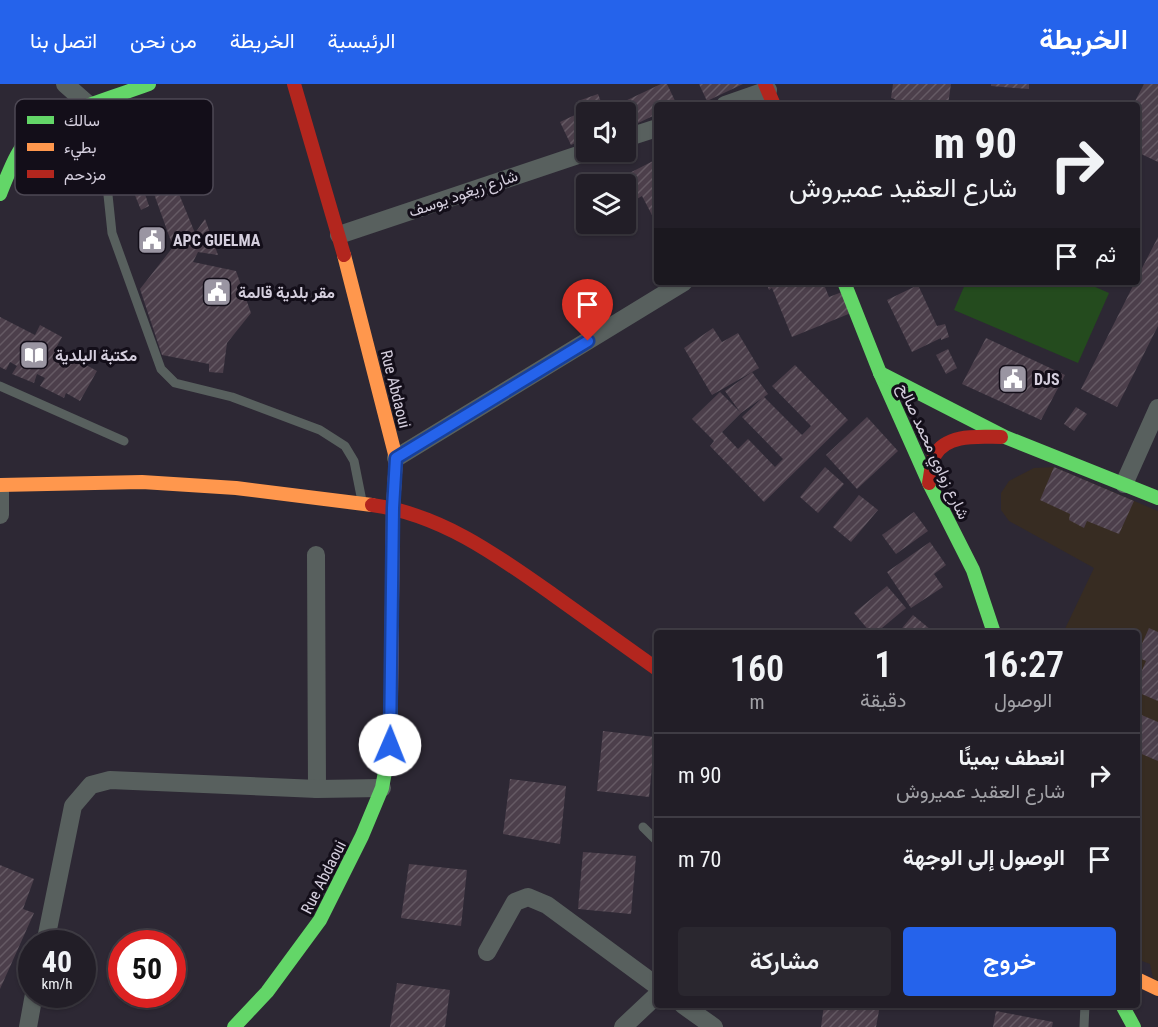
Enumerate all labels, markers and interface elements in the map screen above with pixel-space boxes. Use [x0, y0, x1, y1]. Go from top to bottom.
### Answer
text: الخريطة [1039, 23, 1128, 56]
text: اتصل بنا [30, 29, 97, 53]
text: من نحن [130, 29, 197, 53]
text: الخريطة [230, 29, 295, 53]
text: الرئيسية [328, 29, 396, 53]
legend [15, 99, 213, 195]
map controls [576, 102, 636, 234]
button: sound [576, 102, 636, 162]
text: سالك [64, 111, 100, 130]
text: 90 m [934, 119, 1017, 168]
icon: right [1038, 126, 1116, 204]
text: بطيء [64, 138, 96, 161]
text: مزدحم [64, 165, 106, 185]
street label: شارع زيغود يوسف [406, 166, 521, 223]
text: شارع العقيد عميروش [789, 172, 1017, 204]
button: layers [576, 174, 636, 234]
public building icon: APC GUELMA [136, 224, 168, 256]
place label: APC GUELMA [173, 231, 261, 250]
icon: arrive [1050, 240, 1083, 273]
text: ثم [1095, 242, 1116, 267]
public building icon: مقر بلدية قالمة [201, 276, 233, 308]
pin [562, 279, 613, 341]
place label: مقر بلدية قالمة [238, 283, 335, 303]
icon: arrive [571, 288, 604, 321]
library icon: مكتبة البلدية [18, 339, 50, 371]
place label: مكتبة البلدية [55, 346, 138, 365]
street label: Rue Abdaoui [377, 348, 414, 430]
public building icon: DJS [997, 363, 1029, 395]
place label: DJS [1034, 370, 1060, 389]
street label: شارع زواوي محمد صالح [890, 380, 973, 524]
text: 1 [874, 644, 892, 686]
text: 16:27 [982, 644, 1064, 686]
text: 160 [730, 648, 784, 690]
text: دقيقة [860, 688, 906, 712]
text: الوصول [994, 688, 1052, 712]
text: m [749, 690, 765, 714]
position arrow [358, 713, 422, 777]
text: انعطف يمينًا [959, 745, 1065, 770]
icon: right [1083, 759, 1116, 792]
text: 90 m [678, 763, 721, 788]
text: شارع العقيد عميروش [896, 779, 1065, 803]
street label: Rue Abdaoui [297, 837, 350, 917]
icon: arrive [1083, 843, 1116, 876]
text: الوصول إلى الوجهة [903, 845, 1065, 870]
text: 70 m [678, 847, 721, 872]
button: مشاركة [678, 927, 891, 996]
button: خروج [903, 927, 1116, 996]
speed limit sign: 50 [108, 930, 186, 1008]
text: 40 [42, 944, 72, 979]
text: km/h [42, 975, 72, 993]

